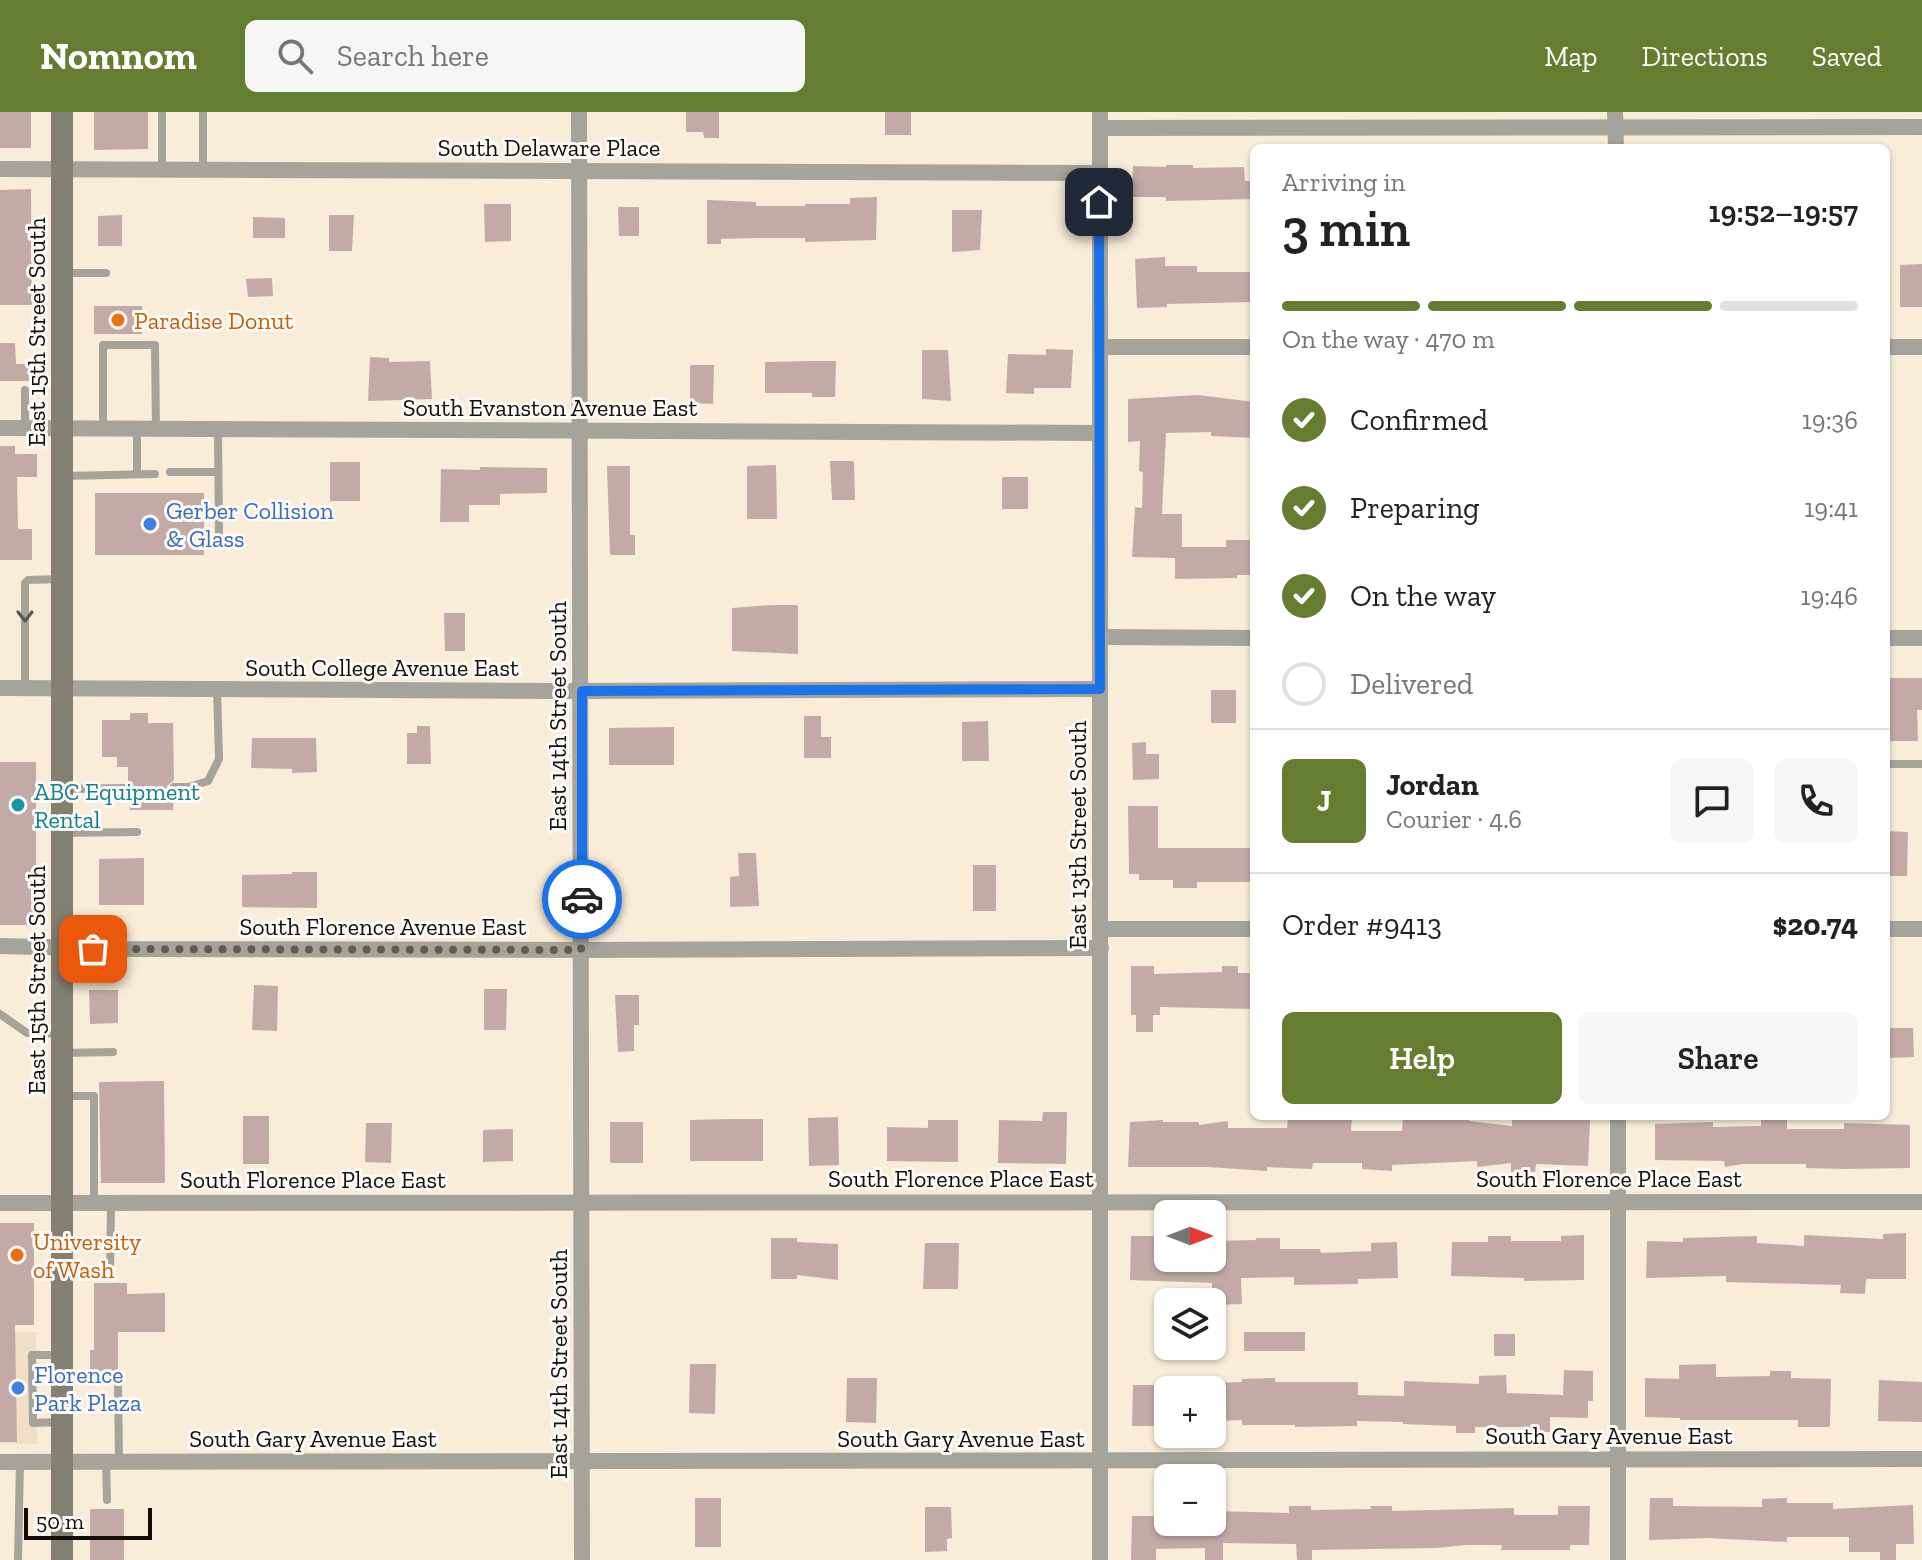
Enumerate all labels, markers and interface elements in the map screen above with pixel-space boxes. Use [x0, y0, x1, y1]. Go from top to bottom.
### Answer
search box [245, 20, 805, 92]
text: Nomnom [40, 33, 197, 79]
icon: search [273, 34, 317, 78]
text: Search here [337, 38, 489, 74]
text: Map [1544, 40, 1597, 73]
text: Directions [1641, 40, 1768, 73]
text: Saved [1812, 40, 1882, 73]
street label: South Delaware Place [438, 133, 660, 162]
text: Arriving in [1282, 166, 1405, 198]
pin [1065, 168, 1133, 236]
icon: home [1077, 180, 1121, 224]
text: 19:52–19:57 [1709, 194, 1858, 230]
text: 3 min [1282, 197, 1410, 259]
street label: East 15th Street South [22, 217, 51, 447]
place label: Paradise Donut [134, 306, 293, 335]
marker: Paradise Donut [109, 311, 127, 329]
text: On the way · 470 m [1282, 323, 1495, 355]
street label: South Evanston Avenue East [403, 393, 697, 422]
icon: check [1282, 398, 1326, 442]
text: Confirmed [1350, 402, 1488, 438]
text: 19:36 [1802, 404, 1858, 436]
icon: check [1282, 486, 1326, 530]
text: Preparing [1350, 490, 1480, 526]
text: 19:41 [1804, 492, 1858, 524]
place label: Gerber Collision & Glass [166, 496, 334, 553]
marker: Gerber Collision & Glass [141, 515, 159, 533]
icon: check [1282, 574, 1326, 618]
text: On the way [1350, 578, 1496, 614]
text: 19:46 [1801, 580, 1858, 612]
street label: East 14th Street South [543, 600, 572, 831]
one-way arrow [16, 610, 34, 623]
street label: South College Avenue East [245, 653, 519, 682]
text: Delivered [1350, 666, 1473, 702]
street label: East 13th Street South [1063, 720, 1092, 949]
button: chat [1670, 759, 1754, 843]
button: phone [1774, 759, 1858, 843]
text: Jordan [1386, 767, 1479, 803]
place label: ABC Equipment Rental [34, 777, 200, 834]
text: J [1317, 783, 1331, 819]
marker: ABC Equipment Rental [9, 796, 27, 814]
text: Courier · 4.6 [1386, 803, 1522, 835]
courier [542, 859, 622, 939]
street label: East 15th Street South [22, 865, 51, 1095]
icon: car [560, 877, 604, 921]
text: Order #9413 [1282, 907, 1442, 943]
text: $20.74 [1772, 907, 1858, 943]
street label: South Florence Avenue East [239, 912, 527, 941]
pin [59, 915, 127, 983]
icon: bag [71, 927, 115, 971]
button: Help [1282, 1012, 1562, 1104]
button: Share [1578, 1012, 1858, 1104]
street label: South Florence Place East [828, 1164, 1094, 1193]
street label: South Florence Place East [1476, 1164, 1742, 1193]
street label: South Florence Place East [180, 1165, 446, 1194]
north arrow [1154, 1200, 1226, 1272]
map controls [1154, 1200, 1226, 1536]
place label: University of Wash [33, 1227, 142, 1284]
marker: University of Wash [8, 1246, 26, 1264]
street label: East 14th Street South [544, 1248, 573, 1479]
button: layers [1154, 1288, 1226, 1360]
place label: Florence Park Plaza [34, 1360, 142, 1417]
button: + [1154, 1376, 1226, 1448]
marker: Florence Park Plaza [9, 1379, 27, 1397]
street label: South Gary Avenue East [1485, 1421, 1733, 1450]
street label: South Gary Avenue East [189, 1424, 437, 1453]
street label: South Gary Avenue East [837, 1424, 1085, 1453]
button: − [1154, 1464, 1226, 1536]
scale bar [24, 1504, 152, 1540]
text: 50 m [36, 1508, 84, 1535]

